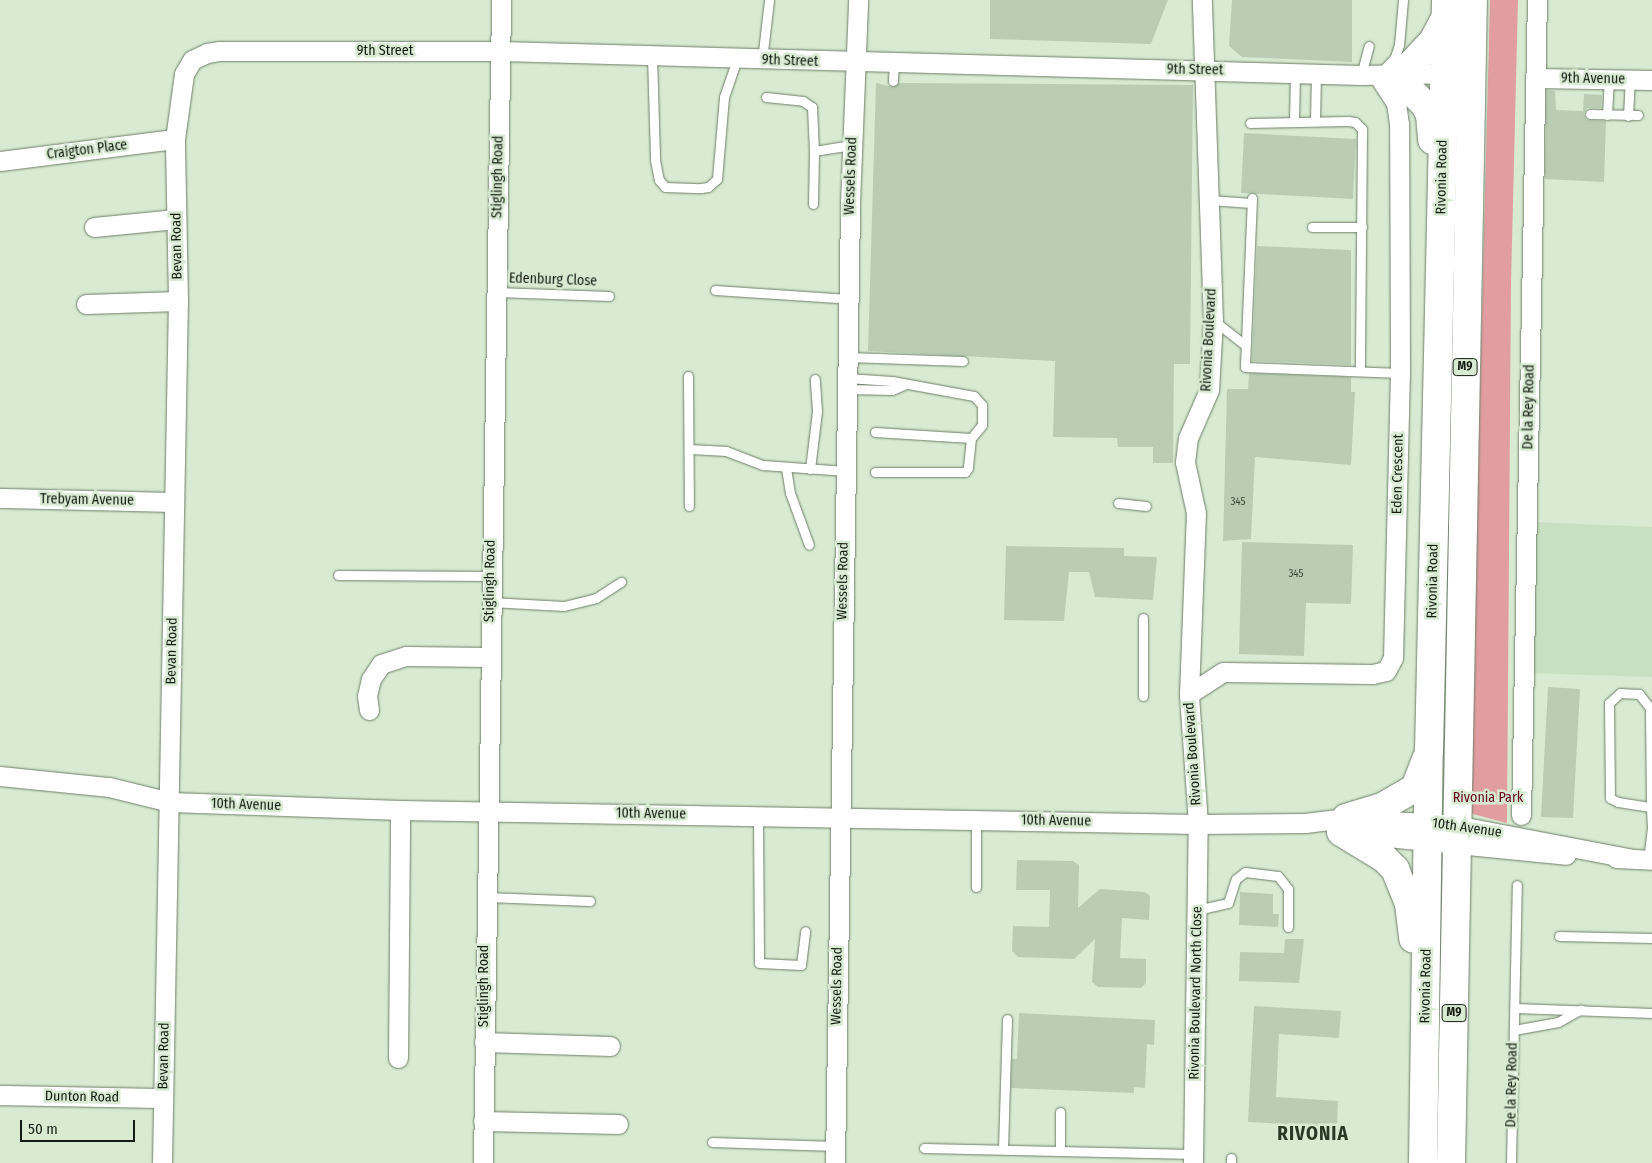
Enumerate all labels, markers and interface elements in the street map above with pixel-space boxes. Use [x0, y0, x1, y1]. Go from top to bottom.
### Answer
street label: 9th Street [357, 43, 413, 59]
street label: 9th Street [761, 52, 819, 70]
street label: 9th Street [1167, 61, 1223, 79]
street label: 9th Avenue [1561, 70, 1625, 88]
street label: Stiglingh Road [489, 136, 507, 218]
street label: Craigton Place [46, 137, 128, 163]
street label: Wessels Road [841, 137, 861, 215]
street label: Rivonia Road [1433, 139, 1451, 215]
street label: Bevan Road [168, 212, 186, 280]
street label: Edenburg Close [509, 270, 597, 290]
street label: Rivonia Boulevard [1198, 288, 1220, 392]
road number: M9 [1452, 358, 1478, 377]
street label: De la Rey Road [1520, 364, 1538, 450]
street label: Eden Crescent [1389, 434, 1407, 514]
street label: Trebyam Avenue [40, 491, 134, 509]
house number: 345 [1230, 495, 1246, 509]
street label: Stiglingh Road [481, 540, 499, 622]
street label: Wessels Road [834, 542, 852, 620]
street label: Rivonia Road [1424, 543, 1442, 619]
house number: 345 [1288, 567, 1304, 581]
street label: Bevan Road [163, 617, 181, 685]
street label: Rivonia Boulevard [1181, 702, 1205, 806]
park label: Rivonia Park [1453, 790, 1523, 806]
street label: 10th Avenue [211, 795, 281, 815]
street label: 10th Avenue [616, 805, 686, 823]
street label: 10th Avenue [1021, 812, 1091, 830]
street label: 10th Avenue [1431, 815, 1503, 841]
street label: Rivonia Boulevard North Close [1186, 906, 1206, 1080]
street label: Stiglingh Road [476, 945, 492, 1027]
street label: Wessels Road [828, 947, 846, 1025]
street label: Rivonia Road [1417, 948, 1435, 1024]
road number: M9 [1442, 1004, 1466, 1022]
street label: Bevan Road [155, 1022, 173, 1090]
street label: De la Rey Road [1503, 1042, 1521, 1128]
street label: Dunton Road [45, 1088, 119, 1106]
scale bar [22, 1110, 138, 1142]
text: 50 m [28, 1120, 58, 1138]
district label: RIVONIA [1276, 1123, 1350, 1145]

